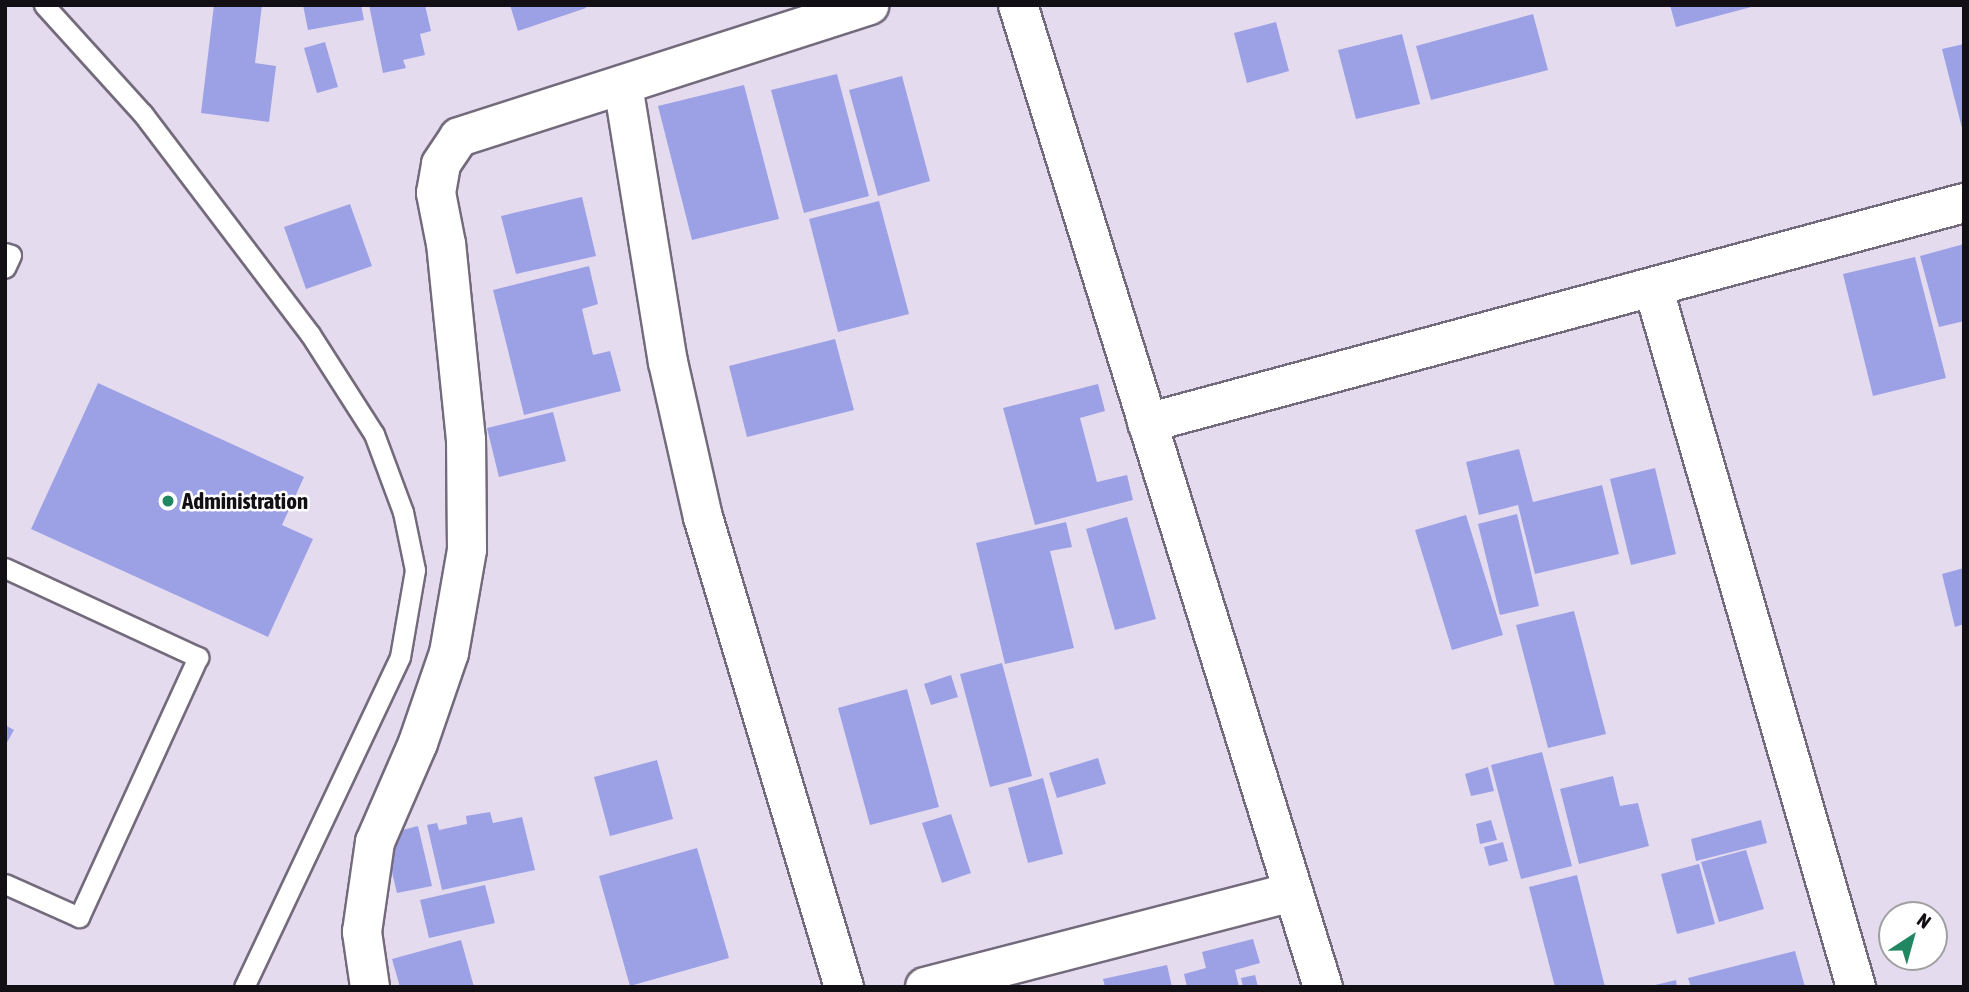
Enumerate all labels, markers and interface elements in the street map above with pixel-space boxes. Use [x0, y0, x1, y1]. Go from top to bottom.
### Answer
place label: Administration [182, 487, 308, 515]
marker: Administration [160, 493, 176, 509]
north arrow [1878, 901, 1948, 971]
text: N [1913, 908, 1935, 933]

